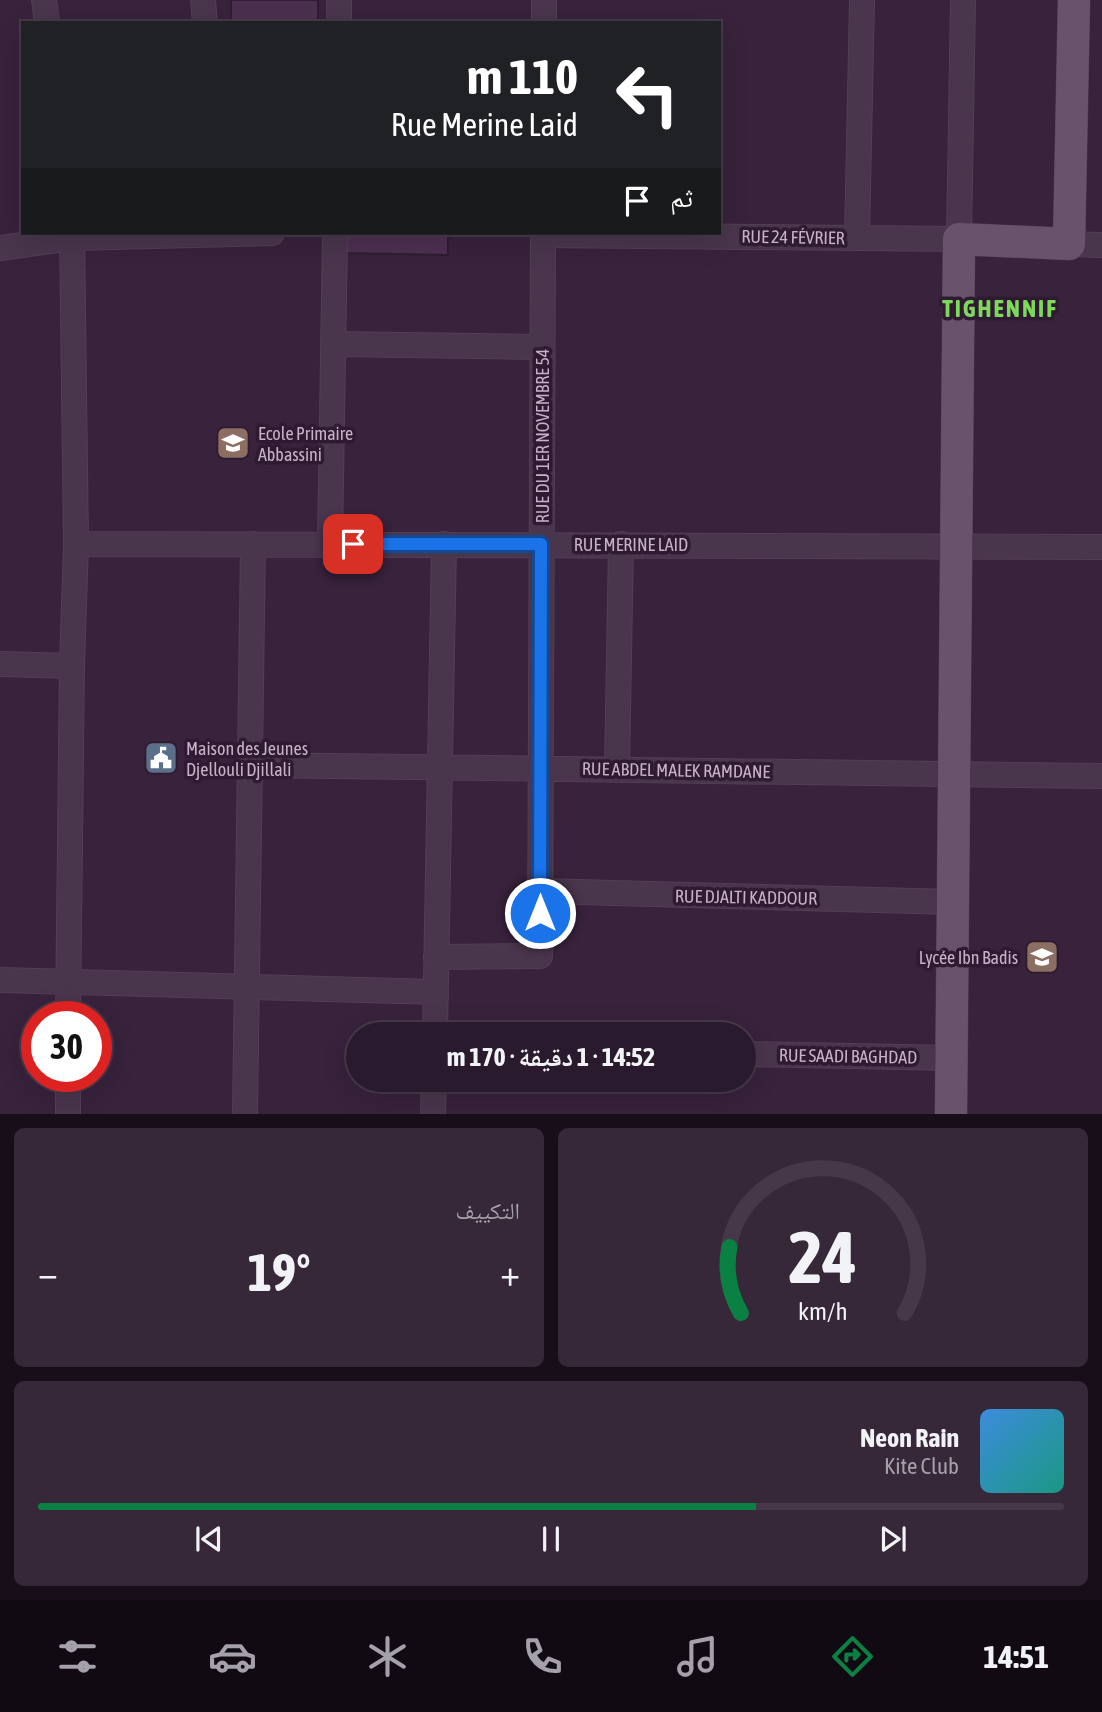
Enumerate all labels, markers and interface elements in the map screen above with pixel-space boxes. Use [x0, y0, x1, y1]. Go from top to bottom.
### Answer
text: 110 m [467, 48, 578, 104]
icon: left [602, 49, 693, 140]
text: Rue Merine Laid [391, 106, 578, 143]
icon: arrive [618, 182, 656, 220]
text: ثم [670, 183, 693, 213]
street label: RUE 24 FÉVRIER [741, 226, 845, 248]
district label: TIGHENNIF [942, 295, 1058, 322]
street label: RUE DU 1ER NOVEMBRE 54 [532, 349, 553, 523]
place label: Ecole Primaire Abbassini [258, 423, 353, 465]
school or university icon: Ecole Primaire Abbassini [214, 424, 252, 462]
pin [323, 514, 383, 574]
icon: arrive [334, 525, 372, 563]
street label: RUE MERINE LAID [574, 534, 688, 555]
place label: Maison des Jeunes Djellouli Djillali [186, 738, 308, 780]
public building icon: Maison des Jeunes Djellouli Djillali [142, 739, 180, 777]
street label: RUE ABDEL MALEK RAMDANE [582, 758, 771, 782]
position arrow [503, 876, 577, 950]
street label: RUE DJALTI KADDOUR [675, 885, 817, 909]
school or university icon: Lycée Ibn Badis [1023, 938, 1061, 976]
place label: Lycée Ibn Badis [919, 947, 1018, 968]
speed limit sign: 30 [21, 1001, 112, 1092]
text: 14:52 · 1 دقيقة · 170 m [447, 1042, 655, 1072]
street label: RUE SAADI BAGHDAD [779, 1044, 917, 1068]
text: التكييف [455, 1198, 520, 1224]
text: 24 [789, 1216, 857, 1299]
text: 19° [247, 1242, 311, 1302]
text: − [38, 1251, 58, 1294]
text: + [500, 1251, 520, 1294]
text: km/h [798, 1297, 848, 1325]
text: Neon Rain [860, 1423, 959, 1453]
text: Kite Club [884, 1453, 959, 1479]
icon: previous [190, 1520, 228, 1558]
icon: pause [532, 1520, 570, 1558]
icon: next [874, 1520, 912, 1558]
icon: filters [53, 1632, 102, 1681]
icon: car [208, 1632, 257, 1681]
icon: climate [363, 1632, 412, 1681]
icon: phone [518, 1632, 567, 1681]
icon: music [673, 1632, 722, 1681]
icon: directions [828, 1632, 877, 1681]
text: 14:51 [983, 1638, 1049, 1675]

